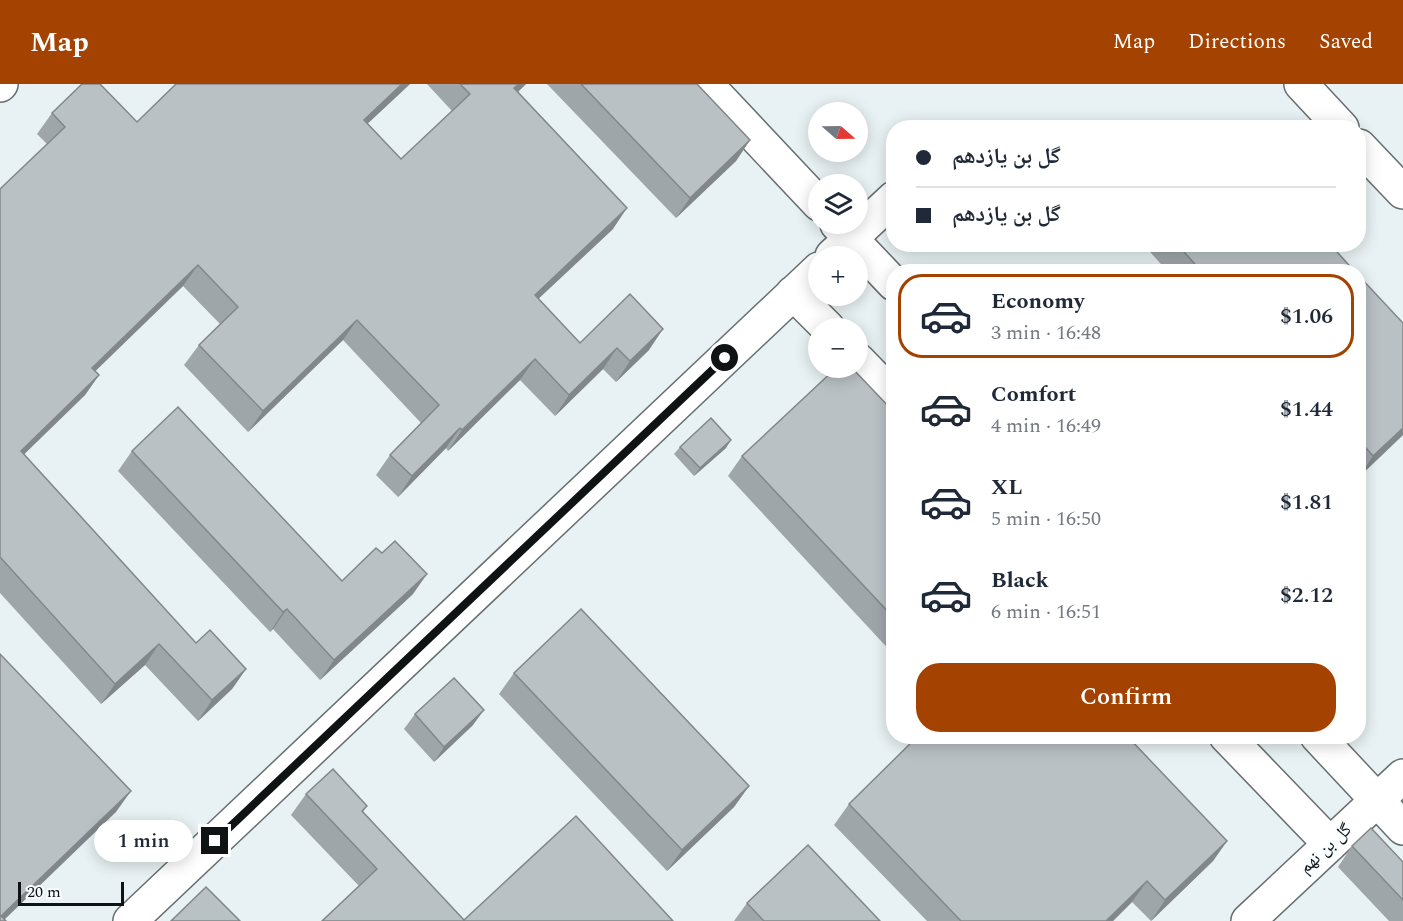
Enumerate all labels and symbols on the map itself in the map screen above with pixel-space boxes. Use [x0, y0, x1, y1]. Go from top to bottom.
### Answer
north arrow [808, 102, 868, 162]
route start [711, 344, 738, 371]
street label: گل بن نهم [1293, 816, 1358, 880]
callout: 1 min [95, 820, 194, 862]
route end [201, 827, 228, 854]
scale bar [18, 879, 124, 906]

